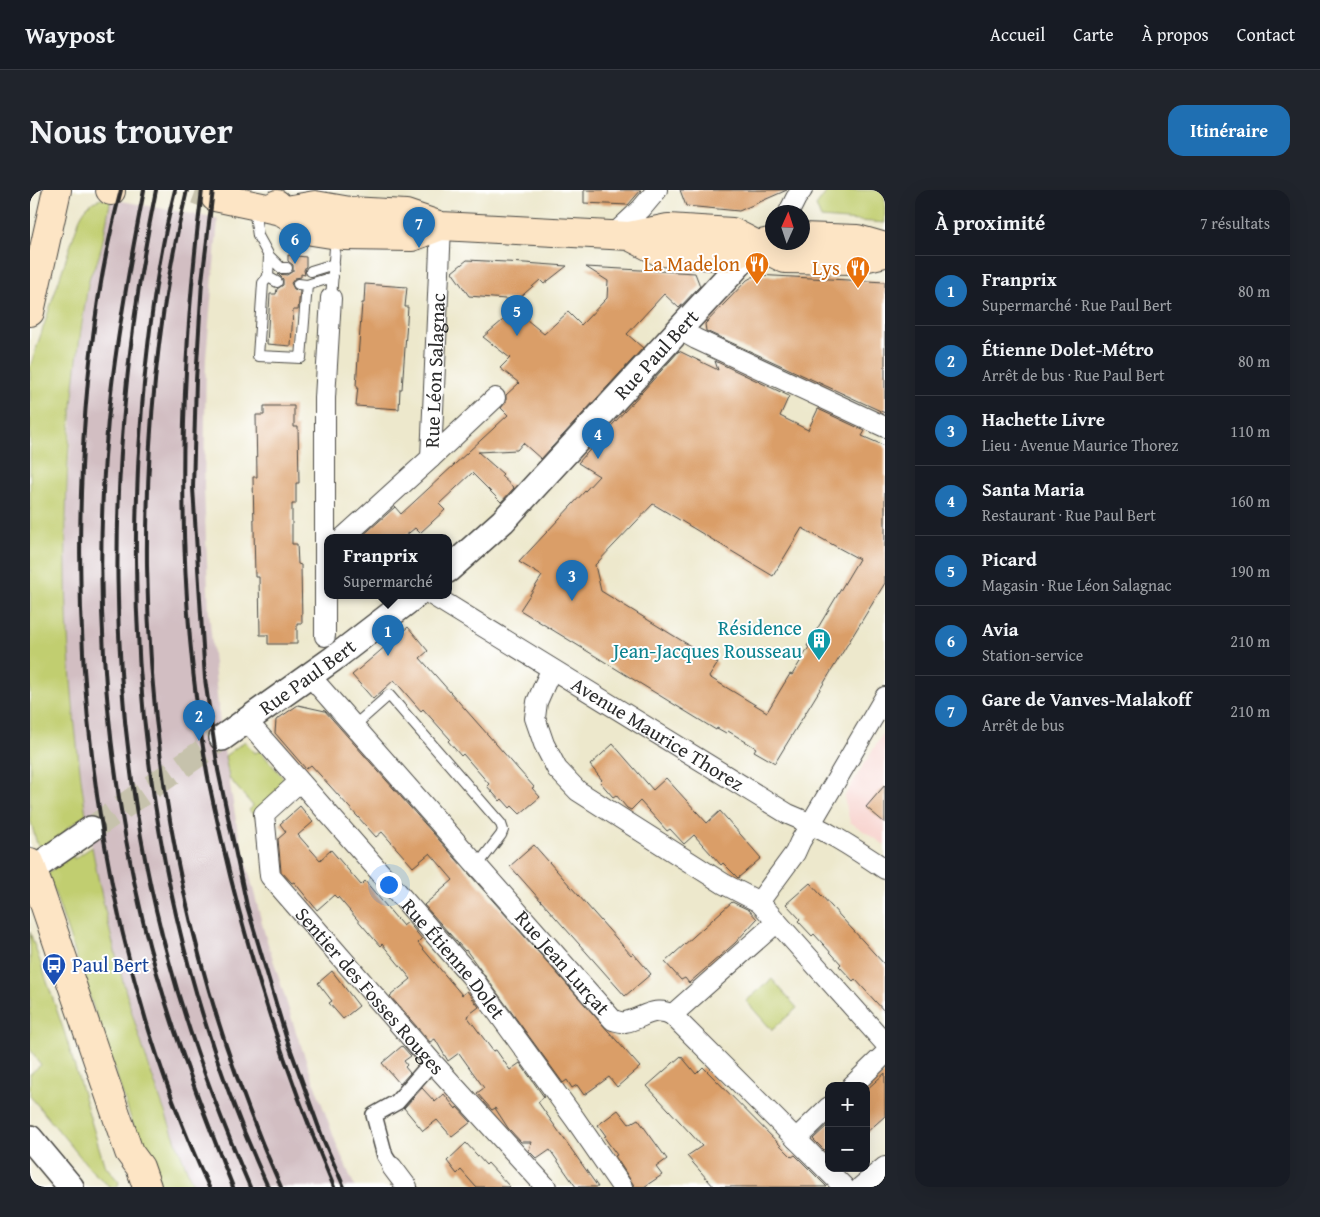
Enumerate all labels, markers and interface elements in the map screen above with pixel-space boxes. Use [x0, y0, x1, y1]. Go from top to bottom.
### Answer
text: Waypost [25, 17, 115, 52]
text: Accueil [990, 21, 1045, 48]
text: Carte [1073, 21, 1114, 48]
text: À propos [1142, 21, 1209, 48]
text: Contact [1237, 21, 1295, 48]
text: Nous trouver [30, 105, 233, 156]
button: Itinéraire [1168, 105, 1290, 156]
north arrow [765, 205, 810, 250]
pin: 7 [403, 207, 435, 248]
text: À proximité [935, 207, 1045, 238]
text: 7 résultats [1200, 211, 1270, 235]
pin: 6 [279, 223, 311, 264]
place label: La Madelon [643, 249, 740, 278]
restaurant icon: La Madelon [744, 251, 770, 285]
place label: Lys [812, 253, 840, 282]
restaurant icon: Lys [845, 255, 871, 289]
text: Franprix [982, 265, 1057, 293]
text: 1 [947, 279, 955, 303]
text: 80 m [1238, 279, 1270, 303]
street label: Rue Léon Salagnac [416, 292, 452, 449]
text: Supermarché · Rue Paul Bert [982, 293, 1172, 317]
pin: 5 [501, 295, 533, 336]
street label: Rue Paul Bert [607, 303, 705, 406]
text: Étienne Dolet-Métro [982, 335, 1154, 363]
text: 2 [947, 349, 955, 373]
text: 80 m [1238, 349, 1270, 373]
text: Arrêt de bus · Rue Paul Bert [982, 363, 1165, 387]
text: Hachette Livre [982, 405, 1105, 433]
pin: 4 [582, 418, 614, 459]
text: 3 [947, 419, 955, 443]
text: 110 m [1230, 419, 1270, 443]
text: Lieu · Avenue Maurice Thorez [982, 433, 1178, 457]
text: Santa Maria [982, 475, 1085, 503]
text: 4 [947, 489, 955, 513]
text: 160 m [1230, 489, 1270, 513]
text: Restaurant · Rue Paul Bert [982, 503, 1156, 527]
popup [324, 534, 452, 599]
text: Franprix [343, 541, 418, 569]
text: Picard [982, 545, 1037, 573]
text: 5 [947, 559, 955, 583]
text: 190 m [1230, 559, 1270, 583]
pin: 3 [556, 560, 588, 601]
text: Supermarché [343, 569, 433, 593]
text: Magasin · Rue Léon Salagnac [982, 573, 1172, 597]
place label: Résidence Jean-Jacques Rousseau [610, 613, 802, 665]
pin: 1 [372, 615, 404, 656]
text: Avia [982, 615, 1019, 643]
building icon: Résidence Jean-Jacques Rousseau [806, 627, 832, 661]
text: 6 [947, 629, 955, 653]
text: 210 m [1230, 629, 1270, 653]
street label: Rue Paul Bert [253, 632, 362, 721]
text: Station-service [982, 643, 1083, 667]
street label: Avenue Maurice Thorez [566, 669, 750, 798]
text: Gare de Vanves-Malakoff [982, 685, 1191, 713]
text: 7 [947, 699, 955, 723]
text: 210 m [1230, 699, 1270, 723]
pin: 2 [183, 700, 215, 741]
text: Arrêt de bus [982, 713, 1064, 737]
your location [376, 872, 402, 898]
street label: Rue Étienne Dolet [395, 892, 513, 1025]
street label: Sentier des Fosses Rouges [289, 900, 452, 1081]
street label: Rue Jean Lurçat [509, 904, 617, 1021]
place label: Paul Bert [72, 950, 149, 979]
bus stop icon: Paul Bert [41, 952, 67, 986]
map controls [825, 1082, 870, 1172]
button: + [825, 1082, 870, 1127]
button: − [825, 1127, 870, 1172]

